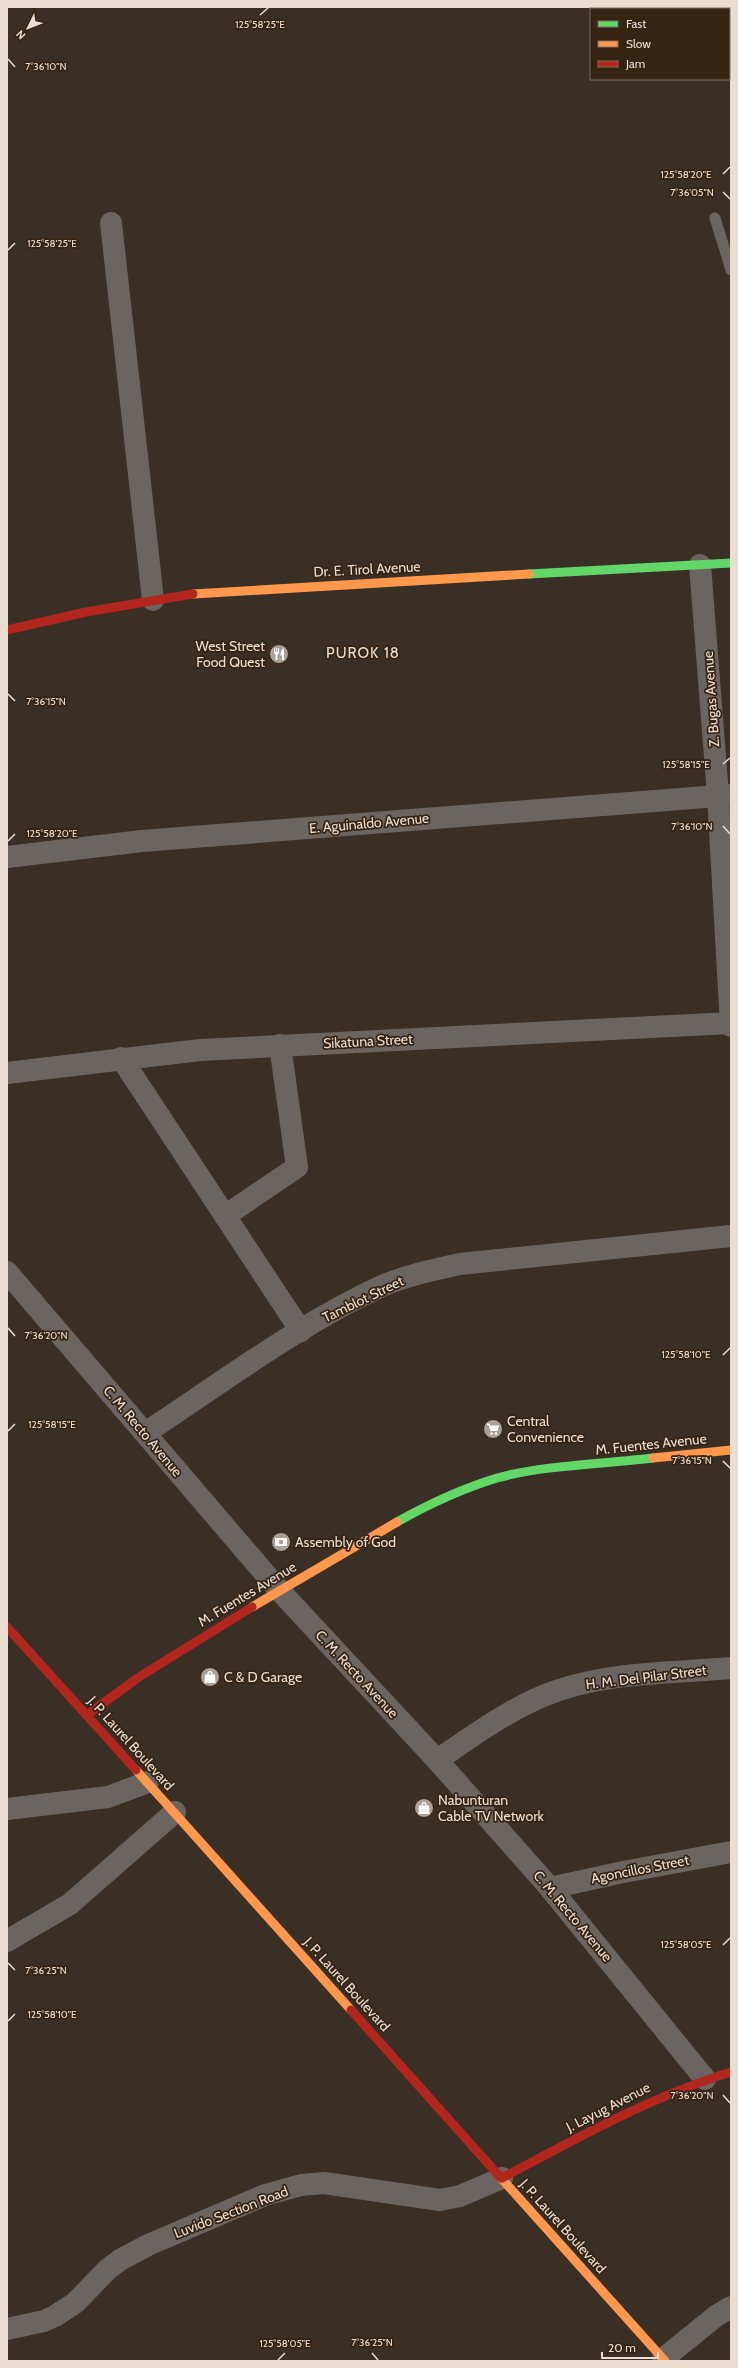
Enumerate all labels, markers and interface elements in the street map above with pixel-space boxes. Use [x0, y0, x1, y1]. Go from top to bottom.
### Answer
north arrow [8, 8, 48, 48]
legend [590, 8, 730, 80]
text: Fast [626, 16, 646, 31]
text: 125°58'25"E [235, 18, 285, 31]
text: N [13, 27, 28, 42]
text: Slow [626, 36, 651, 51]
text: Jam [625, 56, 645, 71]
text: 7°36'10"N [25, 60, 67, 73]
text: 125°58'20"E [661, 168, 712, 181]
text: 7°36'05"N [670, 186, 714, 199]
text: 125°58'25"E [27, 237, 77, 250]
street label: Dr. E. Tirol Avenue [313, 557, 421, 581]
place label: West Street Food Quest [195, 637, 265, 671]
restaurant icon: West Street Food Quest [268, 643, 290, 665]
district label: PUROK 18 [326, 644, 400, 662]
street label: Z. Bugas Avenue [699, 650, 723, 748]
text: 7°36'15"N [26, 695, 66, 708]
text: 125°58'15"E [662, 758, 710, 771]
street label: E. Aguinaldo Avenue [308, 809, 430, 837]
text: 7°36'10"N [671, 820, 713, 833]
text: 125°58'20"E [27, 827, 78, 840]
street label: Sikatuna Street [323, 1030, 413, 1052]
street label: Tamblot Street [319, 1271, 407, 1326]
text: 7°36'20"N [24, 1329, 68, 1342]
text: 125°58'10"E [661, 1348, 711, 1361]
street label: C. M. Recto Avenue [100, 1382, 186, 1480]
place label: Central Convenience [507, 1412, 584, 1446]
text: 125°58'15"E [28, 1418, 76, 1431]
supermarket icon: Central Convenience [482, 1418, 504, 1440]
street label: M. Fuentes Avenue [595, 1429, 707, 1459]
text: 7°36'15"N [672, 1454, 712, 1467]
bank icon: Assembly of God [270, 1531, 292, 1553]
place label: Assembly of God [295, 1533, 396, 1551]
street label: M. Fuentes Avenue [195, 1558, 299, 1630]
street label: C. M. Recto Avenue [312, 1626, 402, 1722]
street label: H. M. Del Pilar Street [585, 1661, 708, 1693]
shop icon: C & D Garage [199, 1666, 221, 1688]
place label: C & D Garage [224, 1668, 302, 1686]
street label: J. P. Laurel Boulevard [83, 1691, 178, 1794]
place label: Nabunturan Cable TV Network [438, 1791, 545, 1825]
shop icon: Nabunturan Cable TV Network [413, 1797, 435, 1819]
street label: Agoncillos Street [589, 1851, 691, 1887]
street label: C. M. Recto Avenue [530, 1867, 616, 1965]
street label: J. P. Laurel Boulevard [299, 1932, 394, 2035]
text: 125°58'05"E [660, 1938, 712, 1951]
text: 7°36'25"N [25, 1964, 67, 1977]
text: 125°58'10"E [27, 2008, 77, 2021]
street label: J. Layug Avenue [562, 2078, 653, 2136]
text: 7°36'20"N [670, 2089, 714, 2102]
street label: J. P. Laurel Boulevard [515, 2174, 610, 2277]
street label: Luvido Section Road [171, 2182, 291, 2242]
scale bar [602, 2334, 658, 2360]
text: 7°36'25"N [351, 2336, 393, 2349]
text: 125°58'05"E [259, 2337, 311, 2350]
text: 20 m [608, 2340, 636, 2355]

